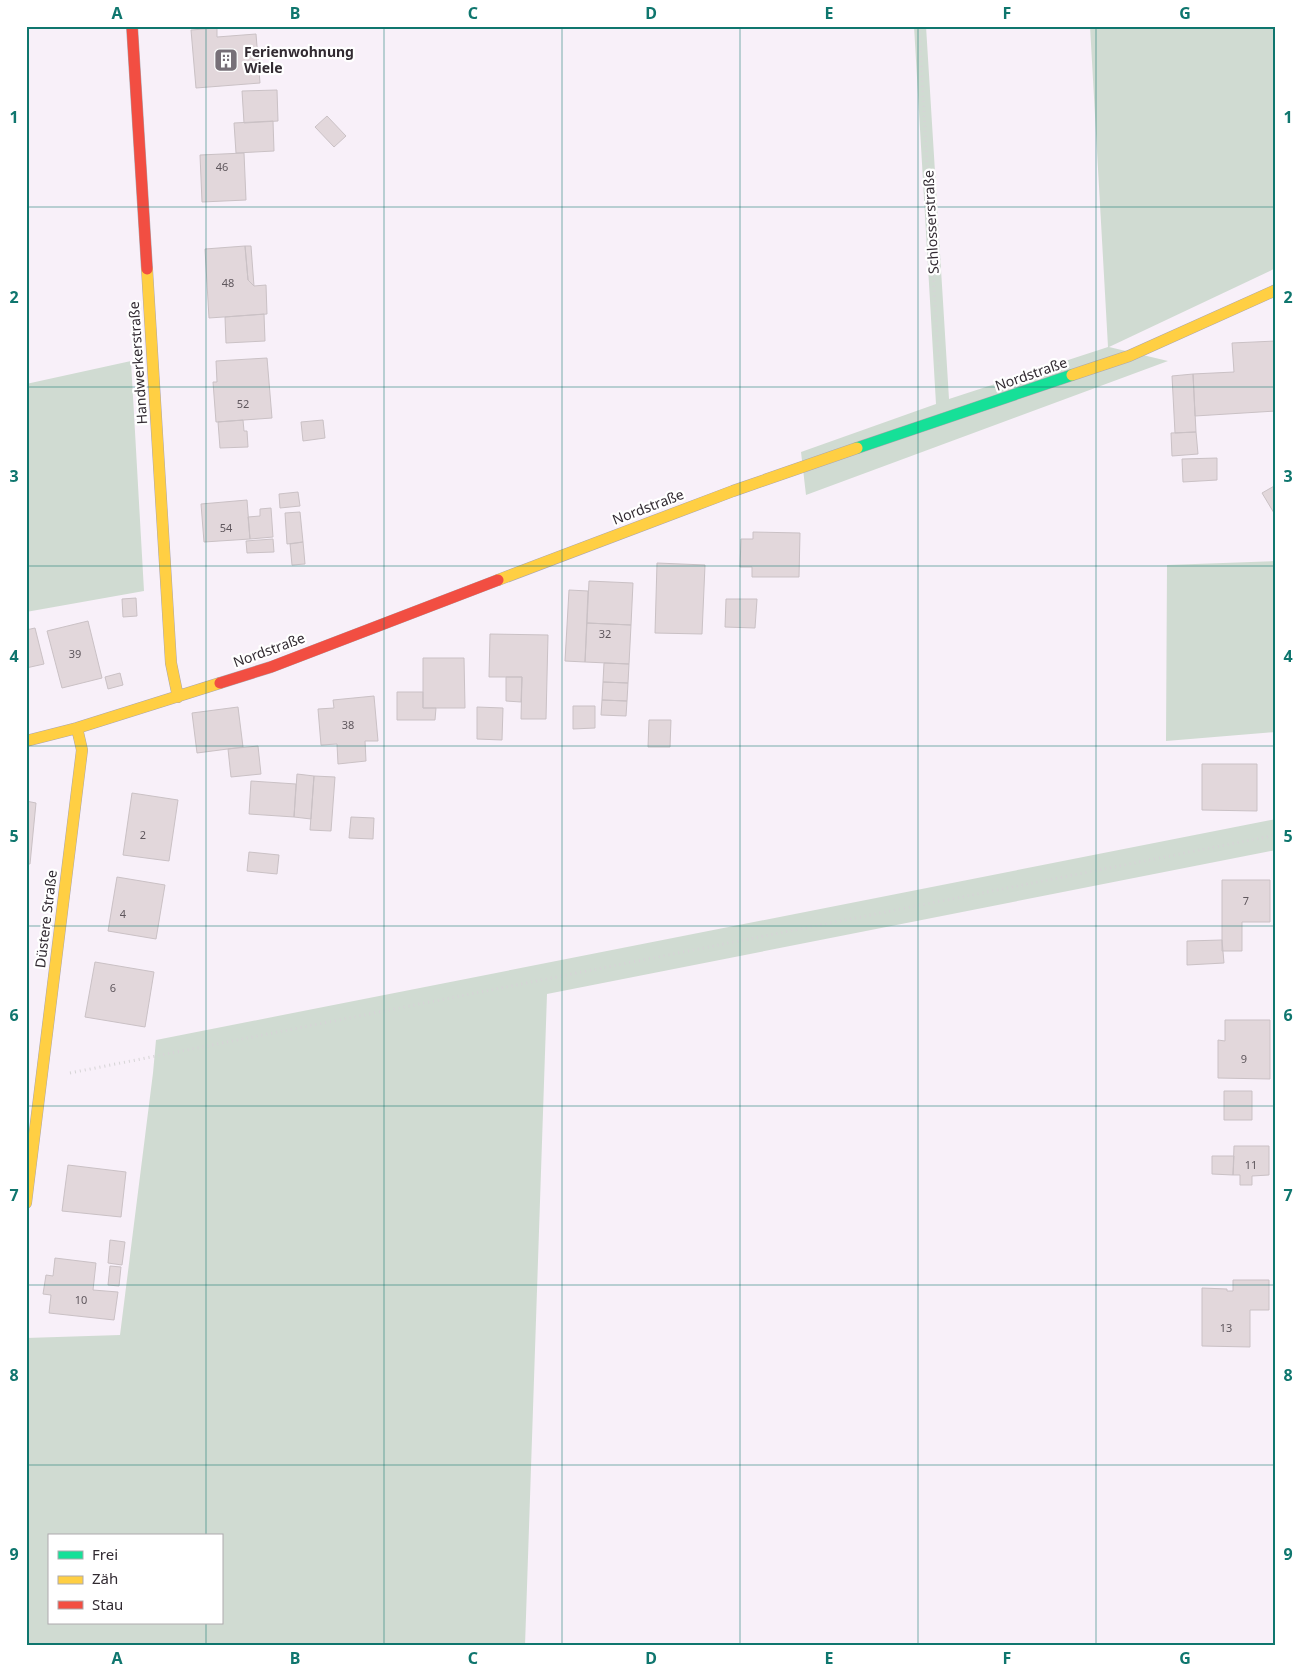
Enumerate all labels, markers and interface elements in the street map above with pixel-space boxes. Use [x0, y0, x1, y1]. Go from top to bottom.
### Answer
text: A [111, 2, 123, 24]
text: B [290, 2, 300, 24]
text: C [468, 2, 478, 24]
text: D [645, 2, 657, 24]
text: E [825, 2, 834, 24]
text: F [1003, 2, 1011, 24]
text: G [1179, 2, 1191, 24]
place label: Ferienwohnung Wiele [244, 42, 354, 77]
building icon: Ferienwohnung Wiele [213, 47, 239, 73]
text: 1 [9, 106, 19, 128]
text: 1 [1283, 106, 1293, 128]
house number: 46 [216, 159, 228, 174]
street label: Schlosserstraße [918, 169, 943, 274]
house number: 48 [222, 275, 234, 290]
text: 2 [9, 286, 19, 308]
text: 2 [1283, 286, 1293, 308]
street label: Handwerkerstraße [124, 301, 151, 425]
street label: Nordstraße [992, 352, 1070, 395]
house number: 52 [237, 396, 249, 411]
text: 3 [9, 465, 19, 487]
text: 3 [1283, 465, 1293, 487]
street label: Nordstraße [609, 484, 686, 529]
house number: 54 [220, 520, 233, 535]
house number: 32 [599, 626, 611, 641]
street label: Nordstraße [230, 628, 307, 671]
text: 4 [9, 645, 19, 667]
text: 4 [1283, 645, 1293, 667]
house number: 39 [69, 646, 81, 661]
house number: 38 [342, 717, 354, 732]
text: 5 [9, 825, 19, 847]
text: 5 [1283, 825, 1293, 847]
house number: 2 [140, 827, 146, 842]
street label: Düstere Straße [30, 869, 61, 969]
house number: 7 [1243, 893, 1249, 908]
house number: 4 [120, 906, 127, 921]
house number: 6 [110, 980, 116, 995]
text: 6 [9, 1004, 19, 1026]
text: 6 [1283, 1004, 1293, 1026]
house number: 9 [1241, 1051, 1247, 1066]
house number: 11 [1245, 1157, 1257, 1172]
text: 7 [9, 1184, 19, 1206]
text: 7 [1283, 1184, 1293, 1206]
house number: 10 [75, 1292, 87, 1307]
house number: 13 [1220, 1320, 1232, 1335]
text: 8 [9, 1364, 19, 1386]
text: 8 [1283, 1364, 1293, 1386]
legend [48, 1534, 222, 1624]
text: 9 [9, 1543, 19, 1565]
text: 9 [1283, 1543, 1293, 1565]
text: Frei [92, 1544, 118, 1564]
text: Zäh [92, 1568, 118, 1588]
text: Stau [92, 1594, 123, 1614]
text: A [111, 1647, 123, 1669]
text: B [290, 1647, 300, 1669]
text: C [468, 1647, 478, 1669]
text: D [645, 1647, 657, 1669]
text: E [825, 1647, 834, 1669]
text: F [1003, 1647, 1011, 1669]
text: G [1179, 1647, 1191, 1669]

